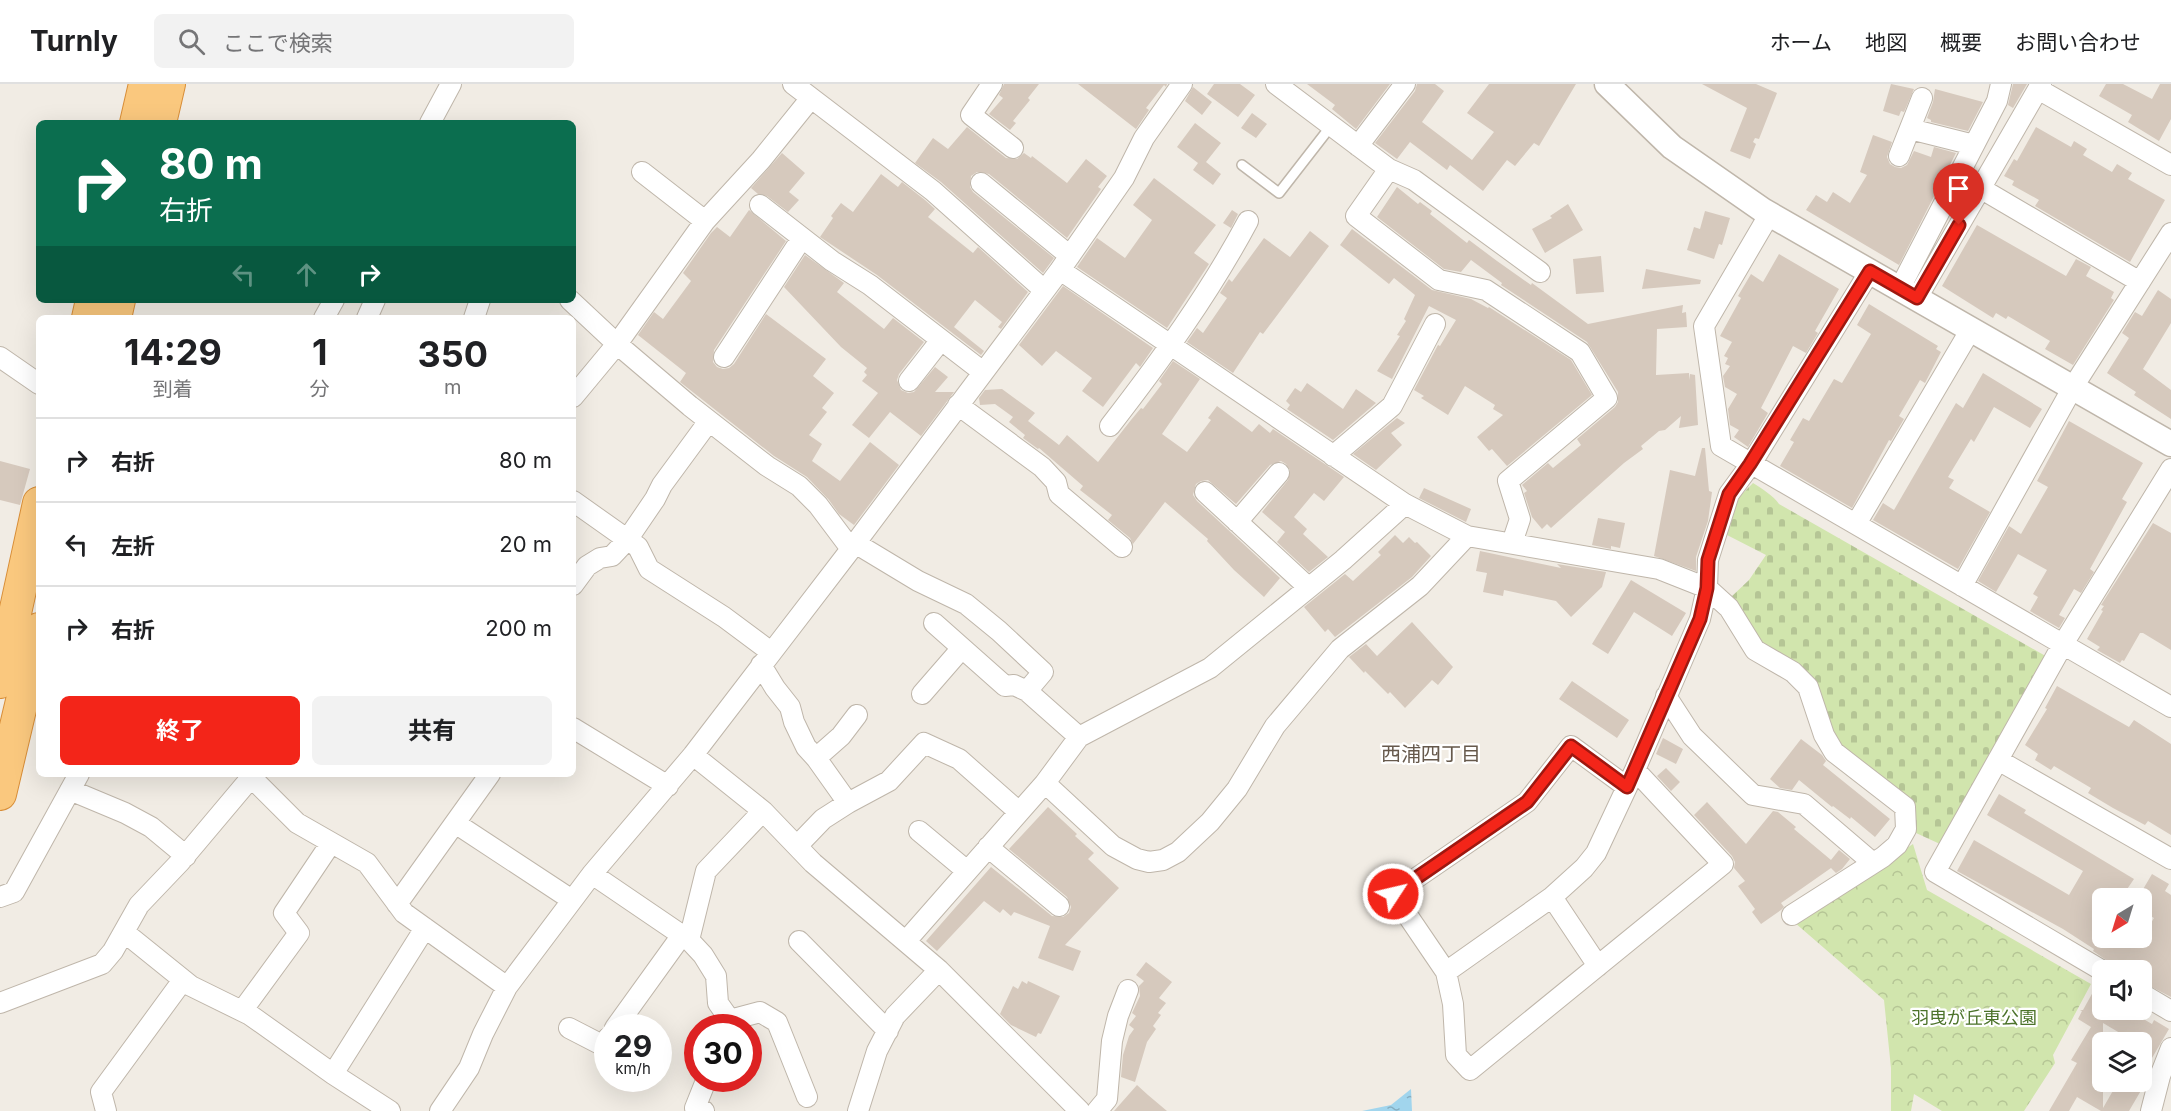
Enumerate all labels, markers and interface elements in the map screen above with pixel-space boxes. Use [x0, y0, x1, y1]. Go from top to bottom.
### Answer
search box [154, 14, 574, 68]
text: Turnly [30, 24, 118, 58]
icon: search [175, 25, 208, 58]
text: ここで検索 [223, 30, 333, 56]
text: ホーム [1770, 30, 1832, 55]
text: 地図 [1865, 30, 1907, 55]
text: 概要 [1940, 30, 1982, 55]
text: お問い合わせ [2015, 30, 2141, 55]
text: 80 m [159, 138, 263, 189]
icon: right [60, 144, 138, 222]
pin [1933, 163, 1984, 225]
icon: arrive [1942, 172, 1975, 205]
text: 右折 [159, 194, 213, 227]
icon: left [227, 258, 260, 291]
icon: ahead [290, 258, 323, 291]
icon: right [353, 258, 386, 291]
text: 14:29 [124, 330, 222, 374]
text: 1 [312, 330, 327, 374]
text: 350 [418, 332, 488, 376]
text: m [444, 375, 462, 399]
text: 到着 [153, 377, 193, 401]
text: 分 [310, 377, 330, 401]
icon: right [60, 444, 93, 477]
text: 80 m [499, 447, 552, 473]
text: 右折 [111, 449, 155, 475]
icon: left [60, 528, 93, 561]
text: 20 m [499, 531, 552, 557]
text: 左折 [111, 533, 155, 559]
icon: right [60, 612, 93, 645]
text: 200 m [485, 615, 552, 641]
text: 右折 [111, 617, 155, 643]
button: 終了 [60, 696, 300, 765]
button: 共有 [312, 696, 552, 765]
district label: 西浦四丁目 [1381, 742, 1481, 766]
position arrow [1361, 862, 1425, 926]
north arrow [2092, 888, 2152, 948]
map controls [2092, 888, 2152, 1092]
button: sound [2092, 960, 2152, 1020]
park label: 羽曳が丘東公園 [1911, 1007, 2037, 1028]
speed limit sign: 30 [684, 1014, 762, 1092]
text: 29 [614, 1028, 652, 1064]
button: layers [2092, 1032, 2152, 1092]
text: km/h [615, 1059, 651, 1078]

